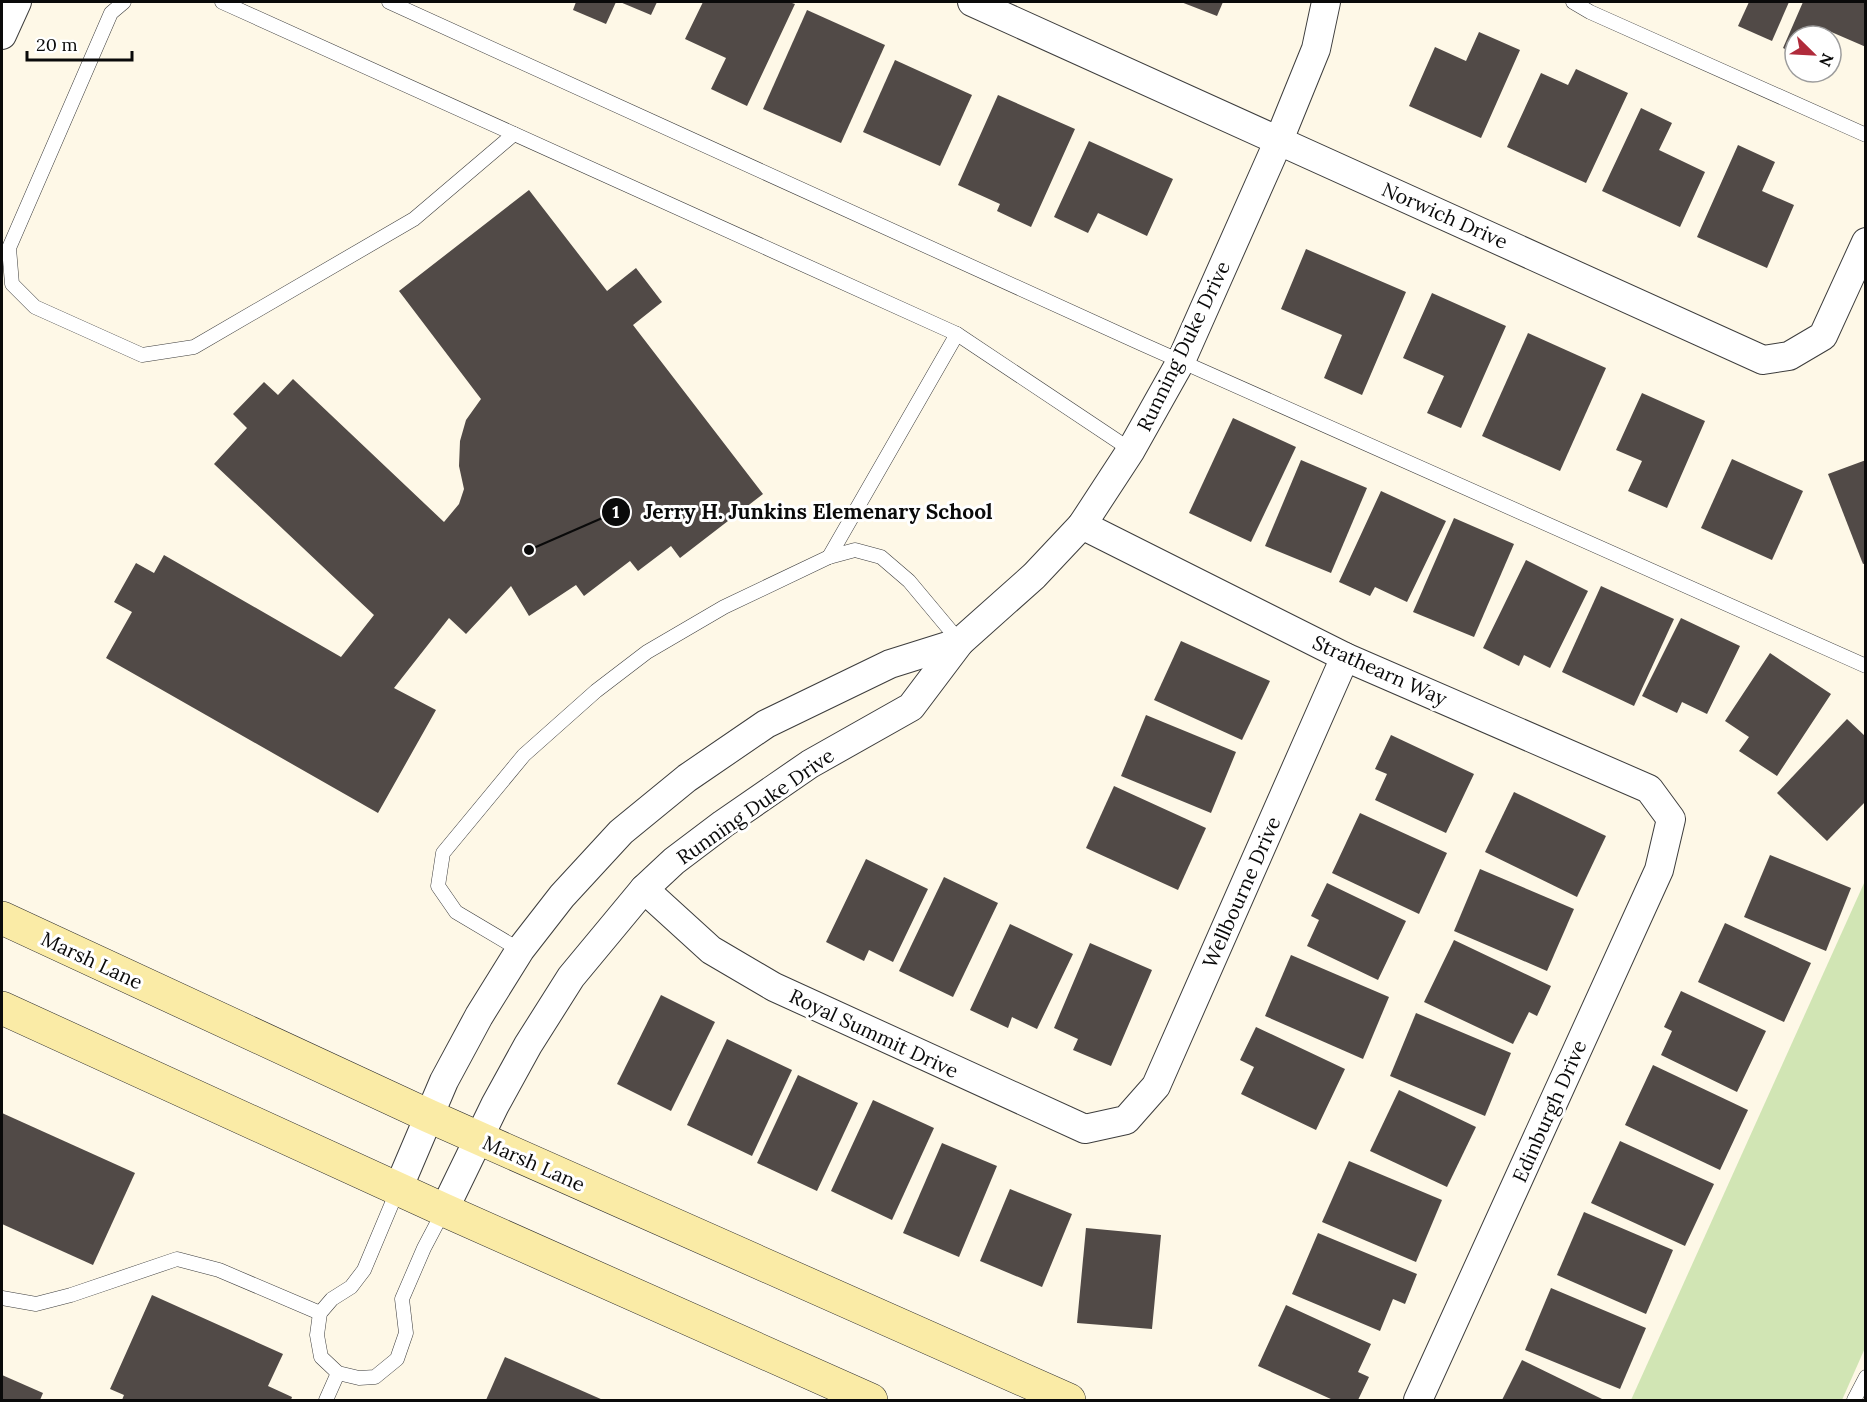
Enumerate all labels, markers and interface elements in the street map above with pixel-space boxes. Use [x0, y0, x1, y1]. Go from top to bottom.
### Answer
scale bar [27, 24, 132, 62]
north arrow [1783, 24, 1843, 84]
text: 20 m [36, 33, 78, 56]
text: N [1815, 50, 1838, 70]
street label: Norwich Drive [1378, 176, 1512, 254]
street label: Running Duke Drive [1131, 257, 1235, 435]
callout: Jerry H. Junkins Elemenary School [601, 492, 1005, 531]
text: Jerry H. Junkins Elemenary School [643, 498, 993, 525]
text: 1 [612, 500, 620, 523]
street label: Strathearn Way [1309, 629, 1451, 711]
street label: Running Duke Drive [671, 742, 839, 870]
street label: Wellbourne Drive [1196, 812, 1286, 972]
street label: Marsh Lane [37, 926, 147, 994]
street label: Royal Summit Drive [786, 983, 963, 1083]
street label: Edinburgh Drive [1506, 1036, 1592, 1186]
street label: Marsh Lane [479, 1129, 589, 1197]

